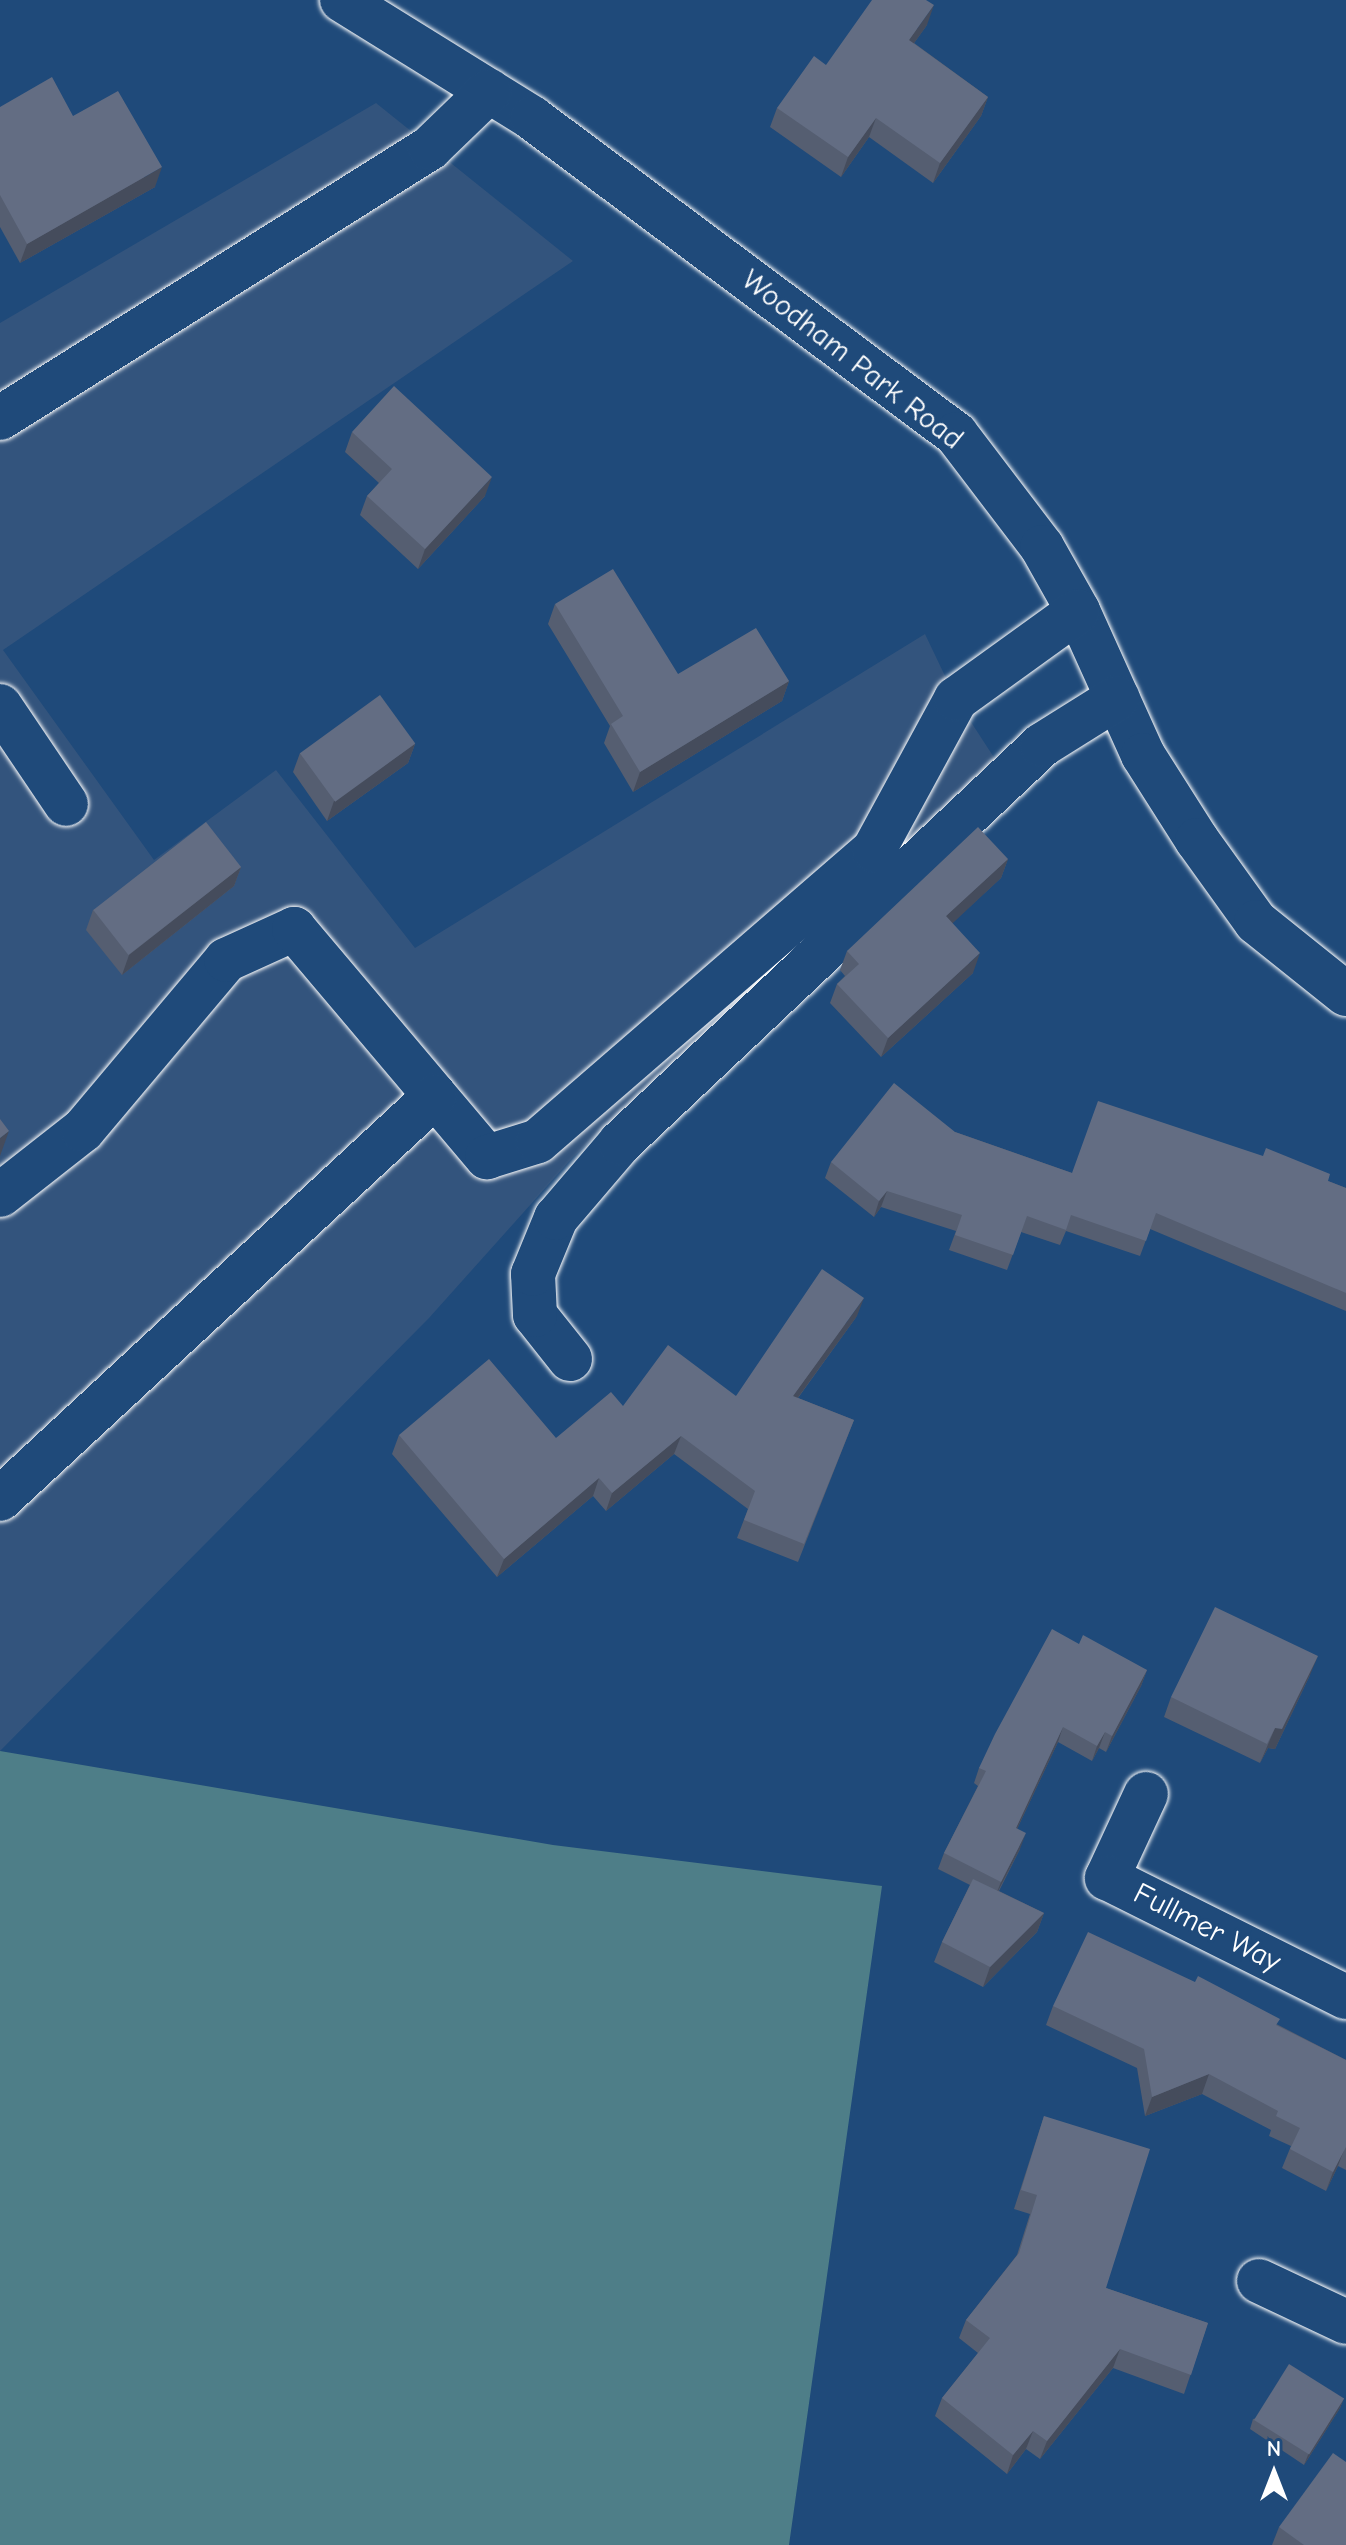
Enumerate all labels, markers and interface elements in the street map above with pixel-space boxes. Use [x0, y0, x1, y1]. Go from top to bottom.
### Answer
street label: Woodham Park Road [734, 262, 970, 458]
street label: Fullmer Way [1127, 1876, 1287, 1980]
north arrow [1234, 2433, 1314, 2513]
text: N [1267, 2436, 1281, 2462]

